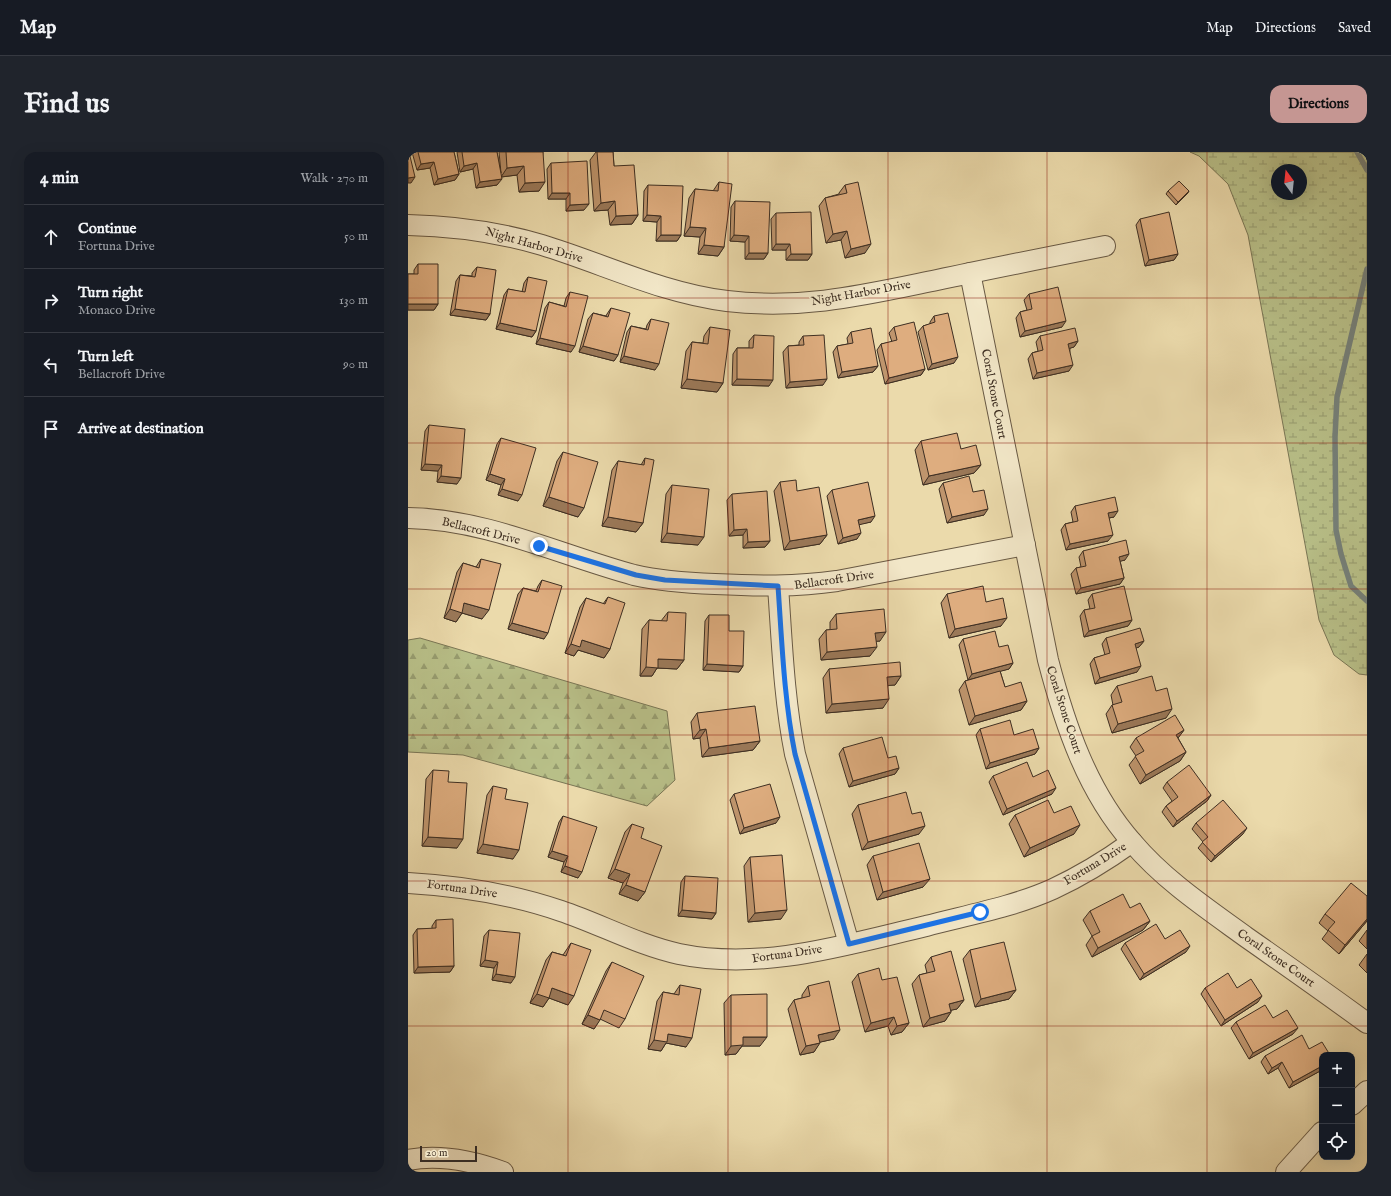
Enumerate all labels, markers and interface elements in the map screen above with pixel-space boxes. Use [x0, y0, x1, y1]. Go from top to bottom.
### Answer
text: Map [20, 16, 56, 40]
text: Map [1206, 19, 1233, 37]
text: Directions [1255, 19, 1316, 37]
text: Saved [1338, 19, 1371, 37]
button: Directions [1270, 85, 1367, 123]
text: Find us [24, 87, 110, 122]
north arrow [1271, 164, 1307, 200]
text: 4 min [40, 168, 79, 189]
text: Walk · 270 m [300, 170, 368, 187]
text: Continue [78, 219, 136, 238]
street label: Night Harbor Drive [483, 224, 585, 266]
icon: ahead [40, 226, 62, 248]
text: 50 m [344, 228, 368, 245]
text: Fortuna Drive [78, 238, 155, 255]
street label: Night Harbor Drive [810, 277, 912, 309]
text: Turn right [78, 283, 143, 302]
icon: right [40, 290, 62, 312]
text: 130 m [339, 292, 368, 309]
text: Monaco Drive [78, 302, 155, 319]
text: Turn left [78, 347, 134, 366]
street label: Coral Stone Court [978, 348, 1010, 440]
icon: left [40, 354, 62, 376]
text: 90 m [343, 356, 368, 373]
text: Bellacroft Drive [78, 366, 165, 383]
icon: arrive [40, 418, 62, 440]
text: Arrive at destination [78, 419, 204, 438]
street label: Bellacroft Drive [440, 514, 522, 548]
route end [530, 537, 548, 555]
street label: Bellacroft Drive [793, 567, 875, 593]
street label: Coral Stone Court [1043, 664, 1085, 756]
street label: Fortuna Drive [1061, 839, 1130, 889]
street label: Fortuna Drive [426, 877, 499, 901]
route start [971, 903, 989, 921]
street label: Coral Stone Court [1234, 926, 1318, 990]
street label: Fortuna Drive [751, 942, 824, 966]
map controls [1319, 1052, 1355, 1160]
button: + [1319, 1052, 1355, 1088]
button: − [1319, 1088, 1355, 1124]
button: locate [1319, 1124, 1355, 1160]
scale bar [420, 1144, 477, 1163]
text: 20 m [426, 1146, 447, 1160]

